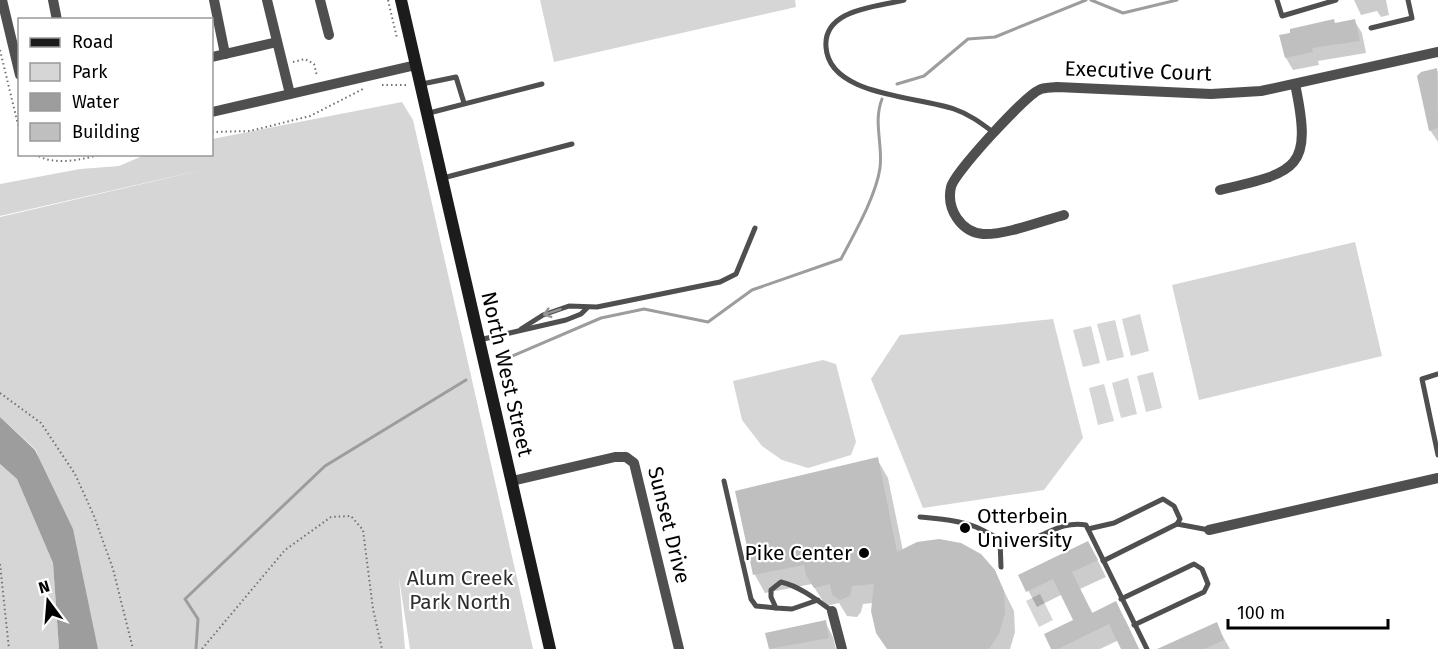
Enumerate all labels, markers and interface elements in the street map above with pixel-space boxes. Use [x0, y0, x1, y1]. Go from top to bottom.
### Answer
legend [18, 18, 213, 156]
text: Road [72, 31, 114, 53]
street label: Executive Court [1064, 55, 1212, 87]
text: Park [72, 61, 108, 83]
text: Water [72, 91, 119, 113]
text: Building [72, 121, 140, 143]
street label: North West Street [475, 289, 539, 460]
one-way arrow [543, 307, 562, 318]
street label: Sunset Drive [642, 464, 696, 586]
place label: Otterbein University [977, 503, 1073, 553]
marker: Otterbein University [958, 521, 972, 535]
place label: Pike Center [744, 540, 852, 566]
marker: Pike Center [857, 546, 871, 560]
park label: Alum Creek Park North [407, 565, 514, 615]
north arrow [18, 571, 78, 631]
text: N [36, 576, 52, 598]
scale bar [1228, 592, 1388, 630]
text: 100 m [1237, 602, 1285, 624]

